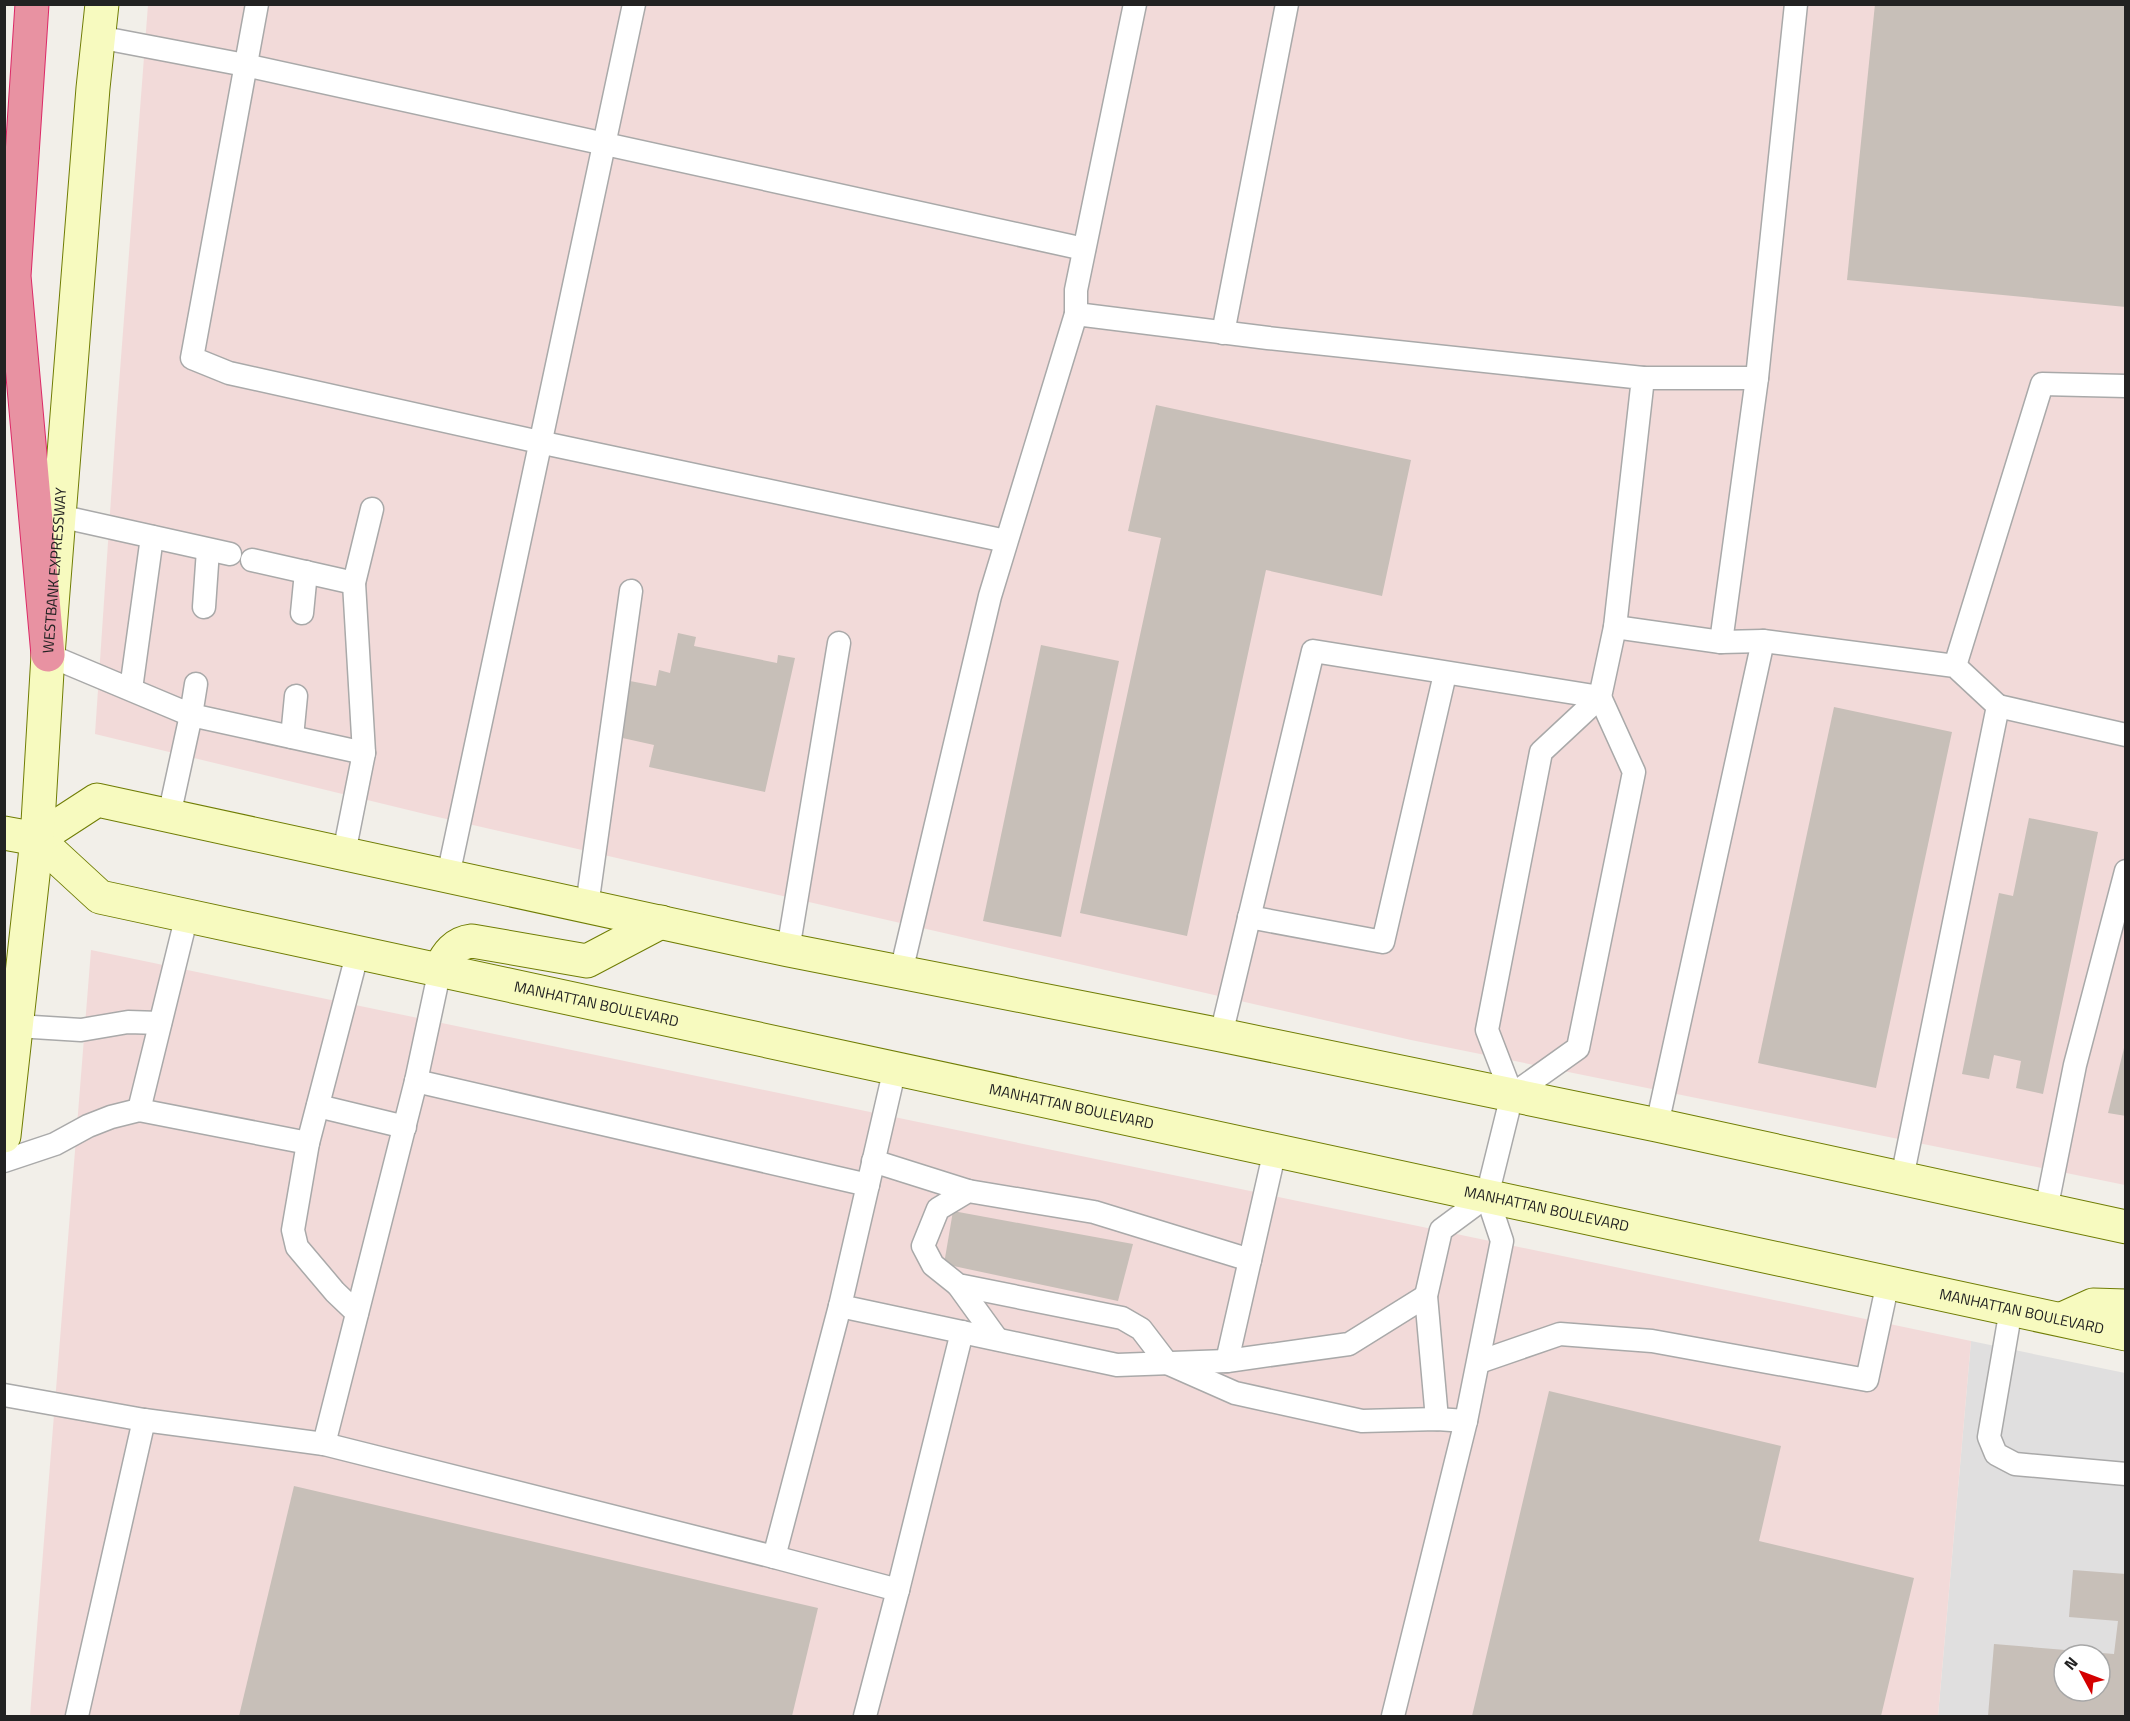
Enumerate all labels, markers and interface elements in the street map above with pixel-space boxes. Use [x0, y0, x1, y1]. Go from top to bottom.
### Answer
street label: WESTBANK EXPRESSWAY [36, 487, 72, 654]
street label: MANHATTAN BOULEVARD [512, 975, 681, 1033]
street label: MANHATTAN BOULEVARD [987, 1077, 1156, 1135]
street label: MANHATTAN BOULEVARD [1462, 1180, 1631, 1237]
street label: MANHATTAN BOULEVARD [1937, 1282, 2106, 1340]
north arrow [2052, 1643, 2112, 1703]
text: N [2058, 1651, 2083, 1675]

